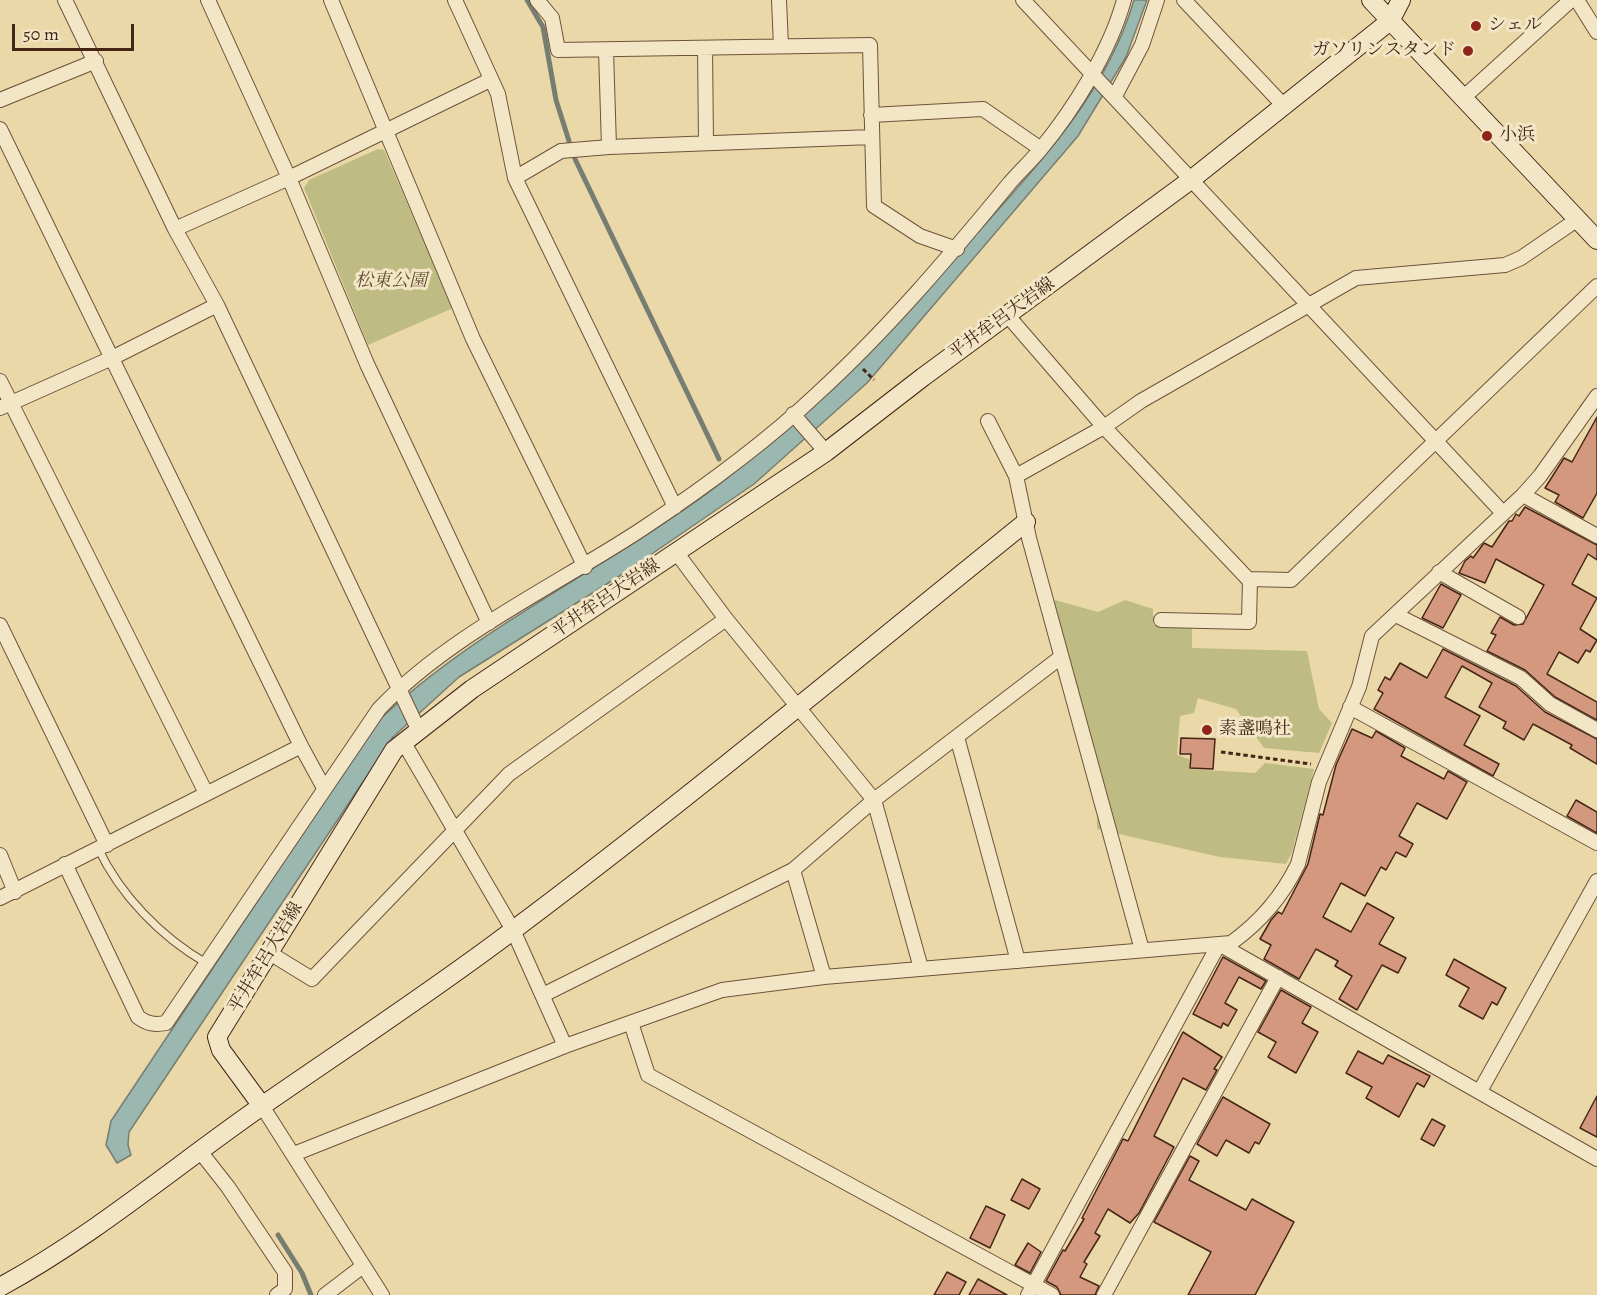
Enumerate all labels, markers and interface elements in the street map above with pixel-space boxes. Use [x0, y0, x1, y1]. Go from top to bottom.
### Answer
scale bar [15, 12, 136, 50]
place label: シェル [1488, 15, 1542, 37]
marker: シェル [1469, 19, 1483, 33]
text: 50 m [23, 22, 59, 46]
place label: ガソリンスタンド [1312, 40, 1456, 62]
marker: ガソリンスタンド [1461, 44, 1475, 58]
place label: 小浜 [1499, 125, 1535, 147]
marker: 小浜 [1480, 129, 1494, 143]
park label: 松東公園 [355, 271, 427, 293]
street label: 平井牟呂大岩線 [945, 273, 1059, 365]
street label: 平井牟呂大岩線 [548, 555, 664, 643]
place label: 素盞鳴社 [1219, 719, 1291, 741]
marker: 素盞鳴社 [1200, 723, 1214, 737]
street label: 平井牟呂大岩線 [224, 898, 308, 1018]

